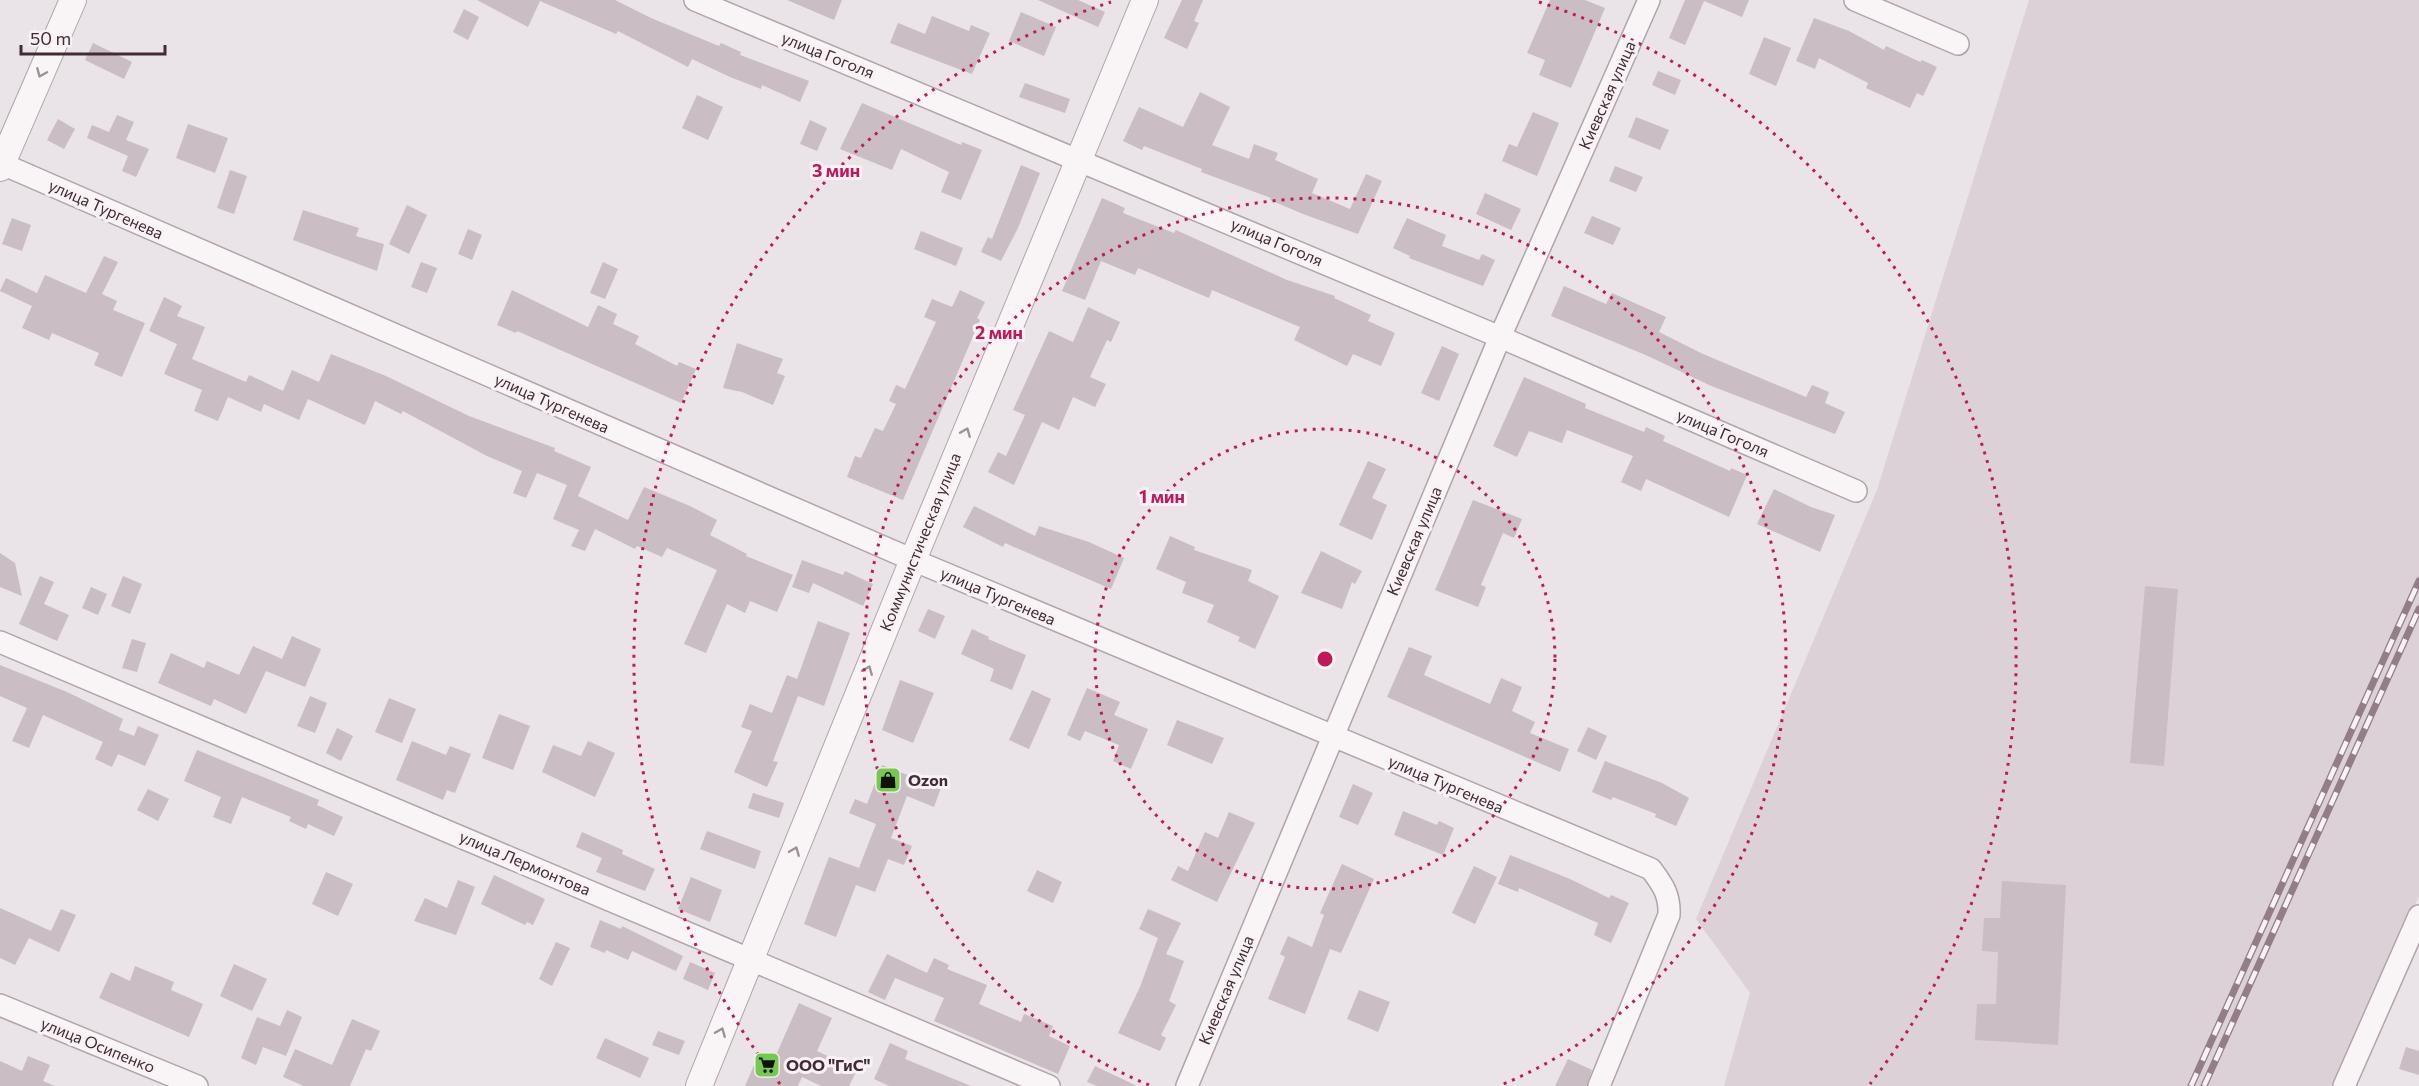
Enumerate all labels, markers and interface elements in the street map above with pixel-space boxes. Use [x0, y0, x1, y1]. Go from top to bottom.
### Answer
scale bar [21, 18, 165, 56]
text: 50 m [30, 27, 71, 49]
street label: улица Гоголя [779, 27, 877, 82]
street label: Киевская улица [1574, 38, 1639, 152]
one-way arrow [37, 67, 49, 78]
text: 3 мин [812, 159, 860, 181]
street label: улица Тургенева [46, 175, 166, 242]
street label: улица Гоголя [1228, 214, 1326, 269]
text: 2 мин [975, 321, 1023, 343]
street label: улица Тургенева [492, 369, 612, 436]
street label: улица Гоголя [1674, 405, 1772, 460]
one-way arrow [959, 427, 971, 438]
street label: Коммунистическая улица [875, 450, 964, 634]
street label: Киевская улица [1382, 483, 1445, 598]
text: 1 мин [1139, 485, 1185, 507]
street label: улица Тургенева [938, 563, 1059, 628]
centre of rings [1315, 649, 1335, 669]
one-way arrow [861, 666, 873, 677]
street label: улица Тургенева [1386, 751, 1507, 816]
shop icon: Ozon [873, 765, 903, 795]
place label: Ozon [908, 770, 948, 789]
street label: улица Лермонтова [457, 826, 594, 899]
one-way arrow [788, 846, 800, 857]
street label: Киевская улица [1194, 932, 1257, 1047]
street label: улица Осипенко [38, 1013, 158, 1076]
one-way arrow [714, 1027, 727, 1038]
supermarket icon: ООО "ГиС" [752, 1050, 782, 1080]
place label: ООО "ГиС" [786, 1055, 871, 1074]

